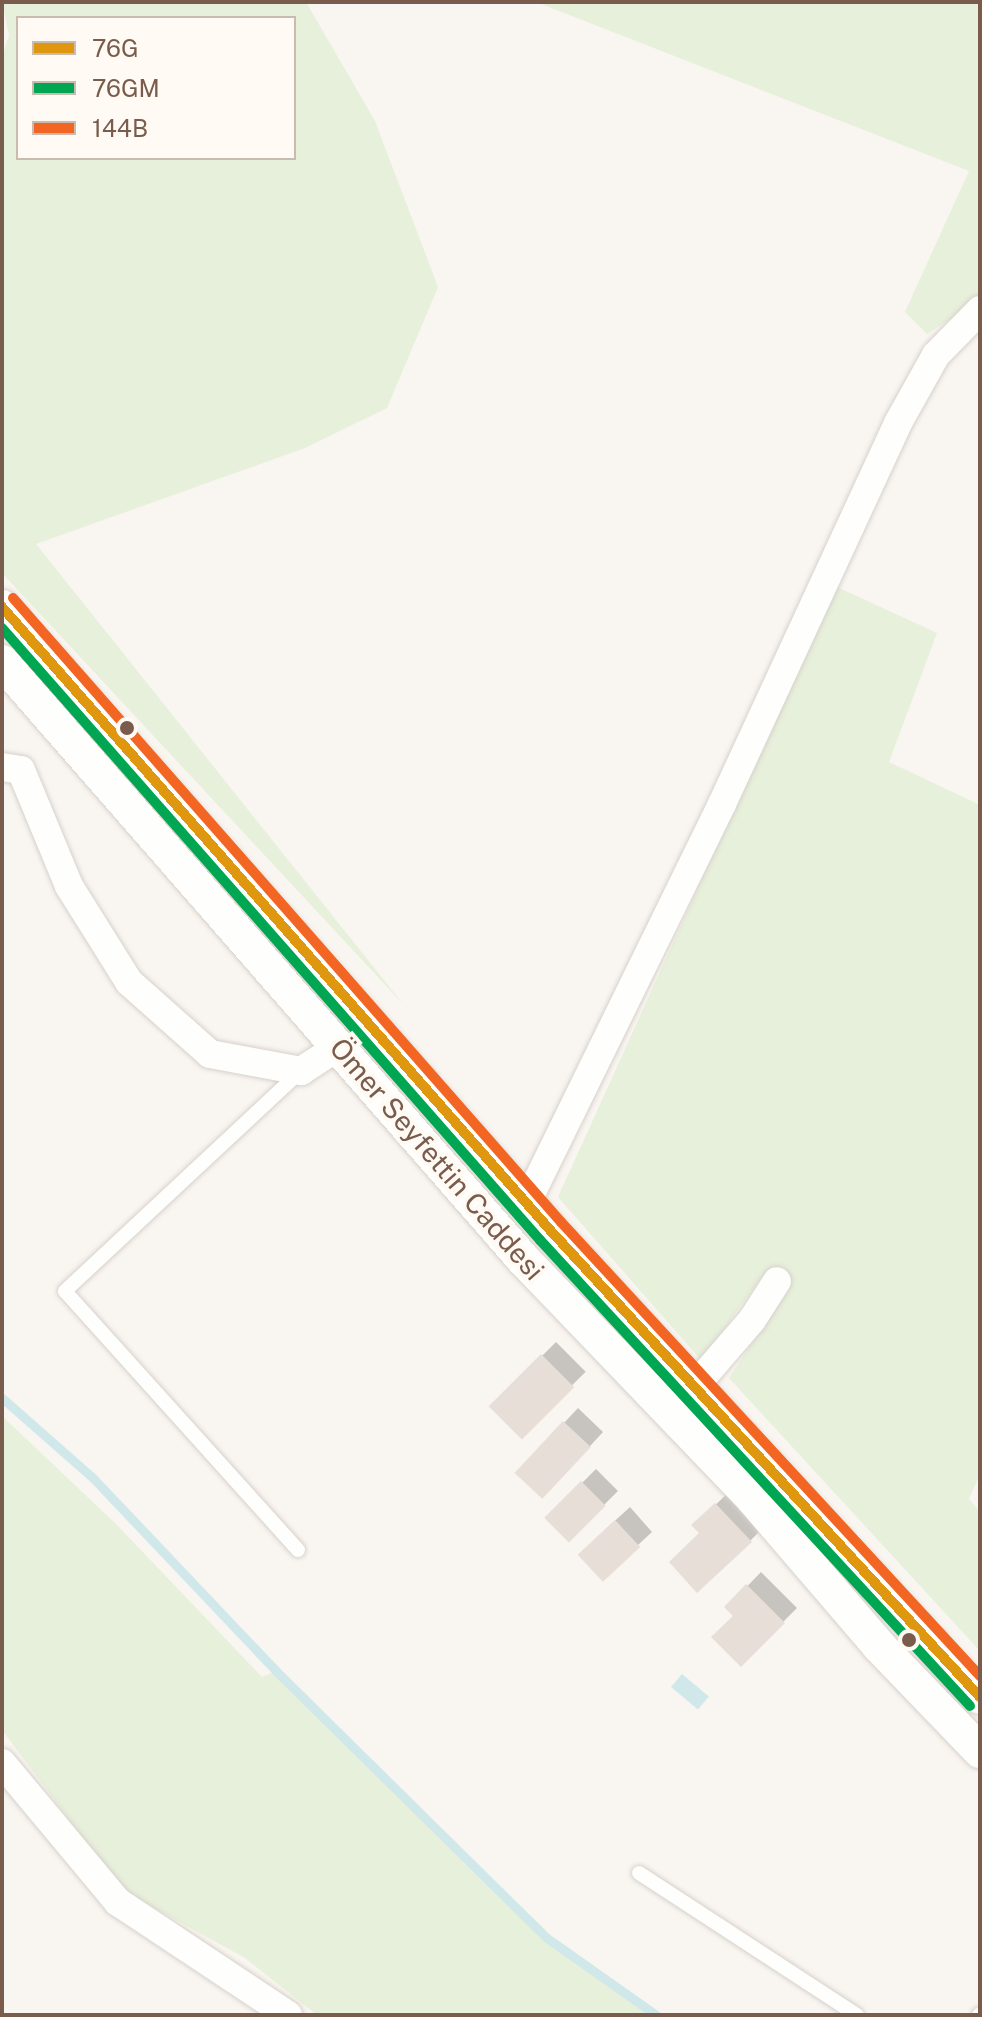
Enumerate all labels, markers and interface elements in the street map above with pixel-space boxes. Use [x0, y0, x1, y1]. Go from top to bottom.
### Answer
legend [16, 16, 296, 160]
text: 76G [92, 34, 138, 62]
text: 76GM [92, 74, 160, 102]
text: 144B [92, 114, 148, 142]
unlabelled marker [119, 720, 135, 736]
street label: Ömer Seyfettin Caddesi [323, 1031, 551, 1287]
unlabelled marker [901, 1632, 917, 1648]

